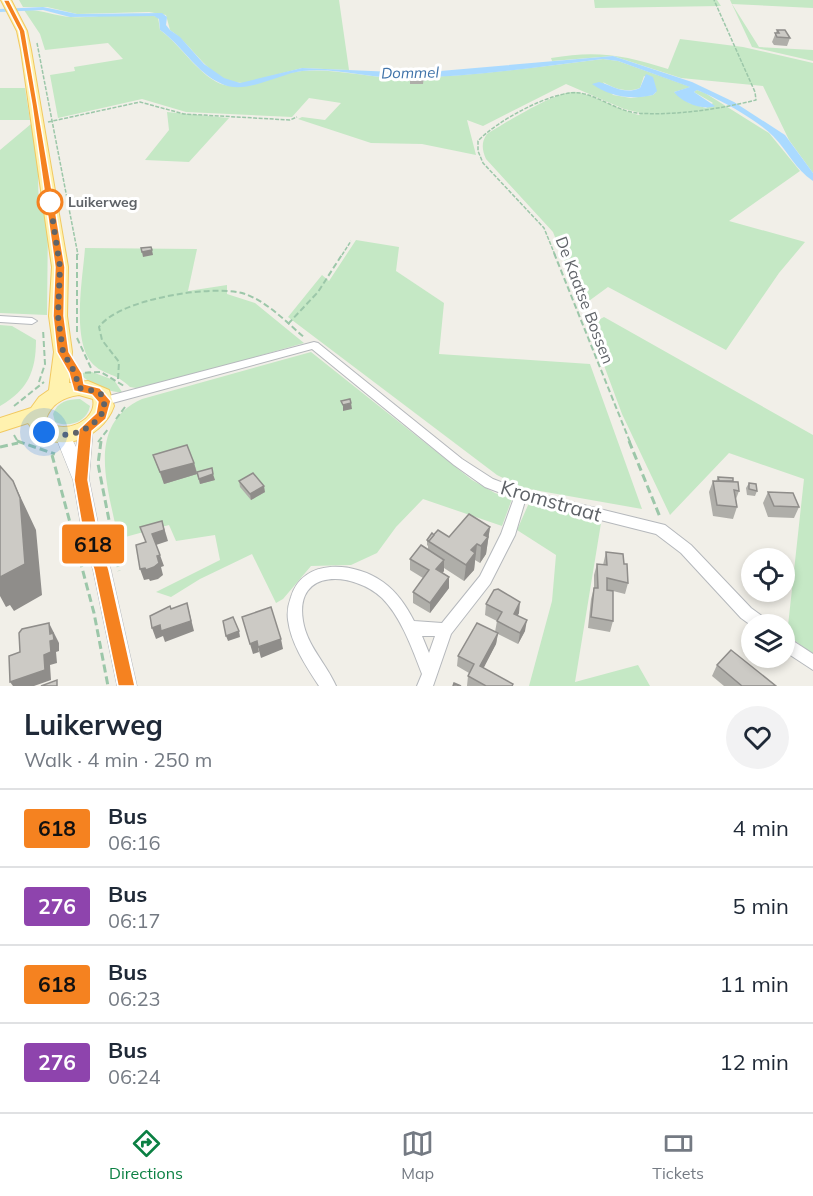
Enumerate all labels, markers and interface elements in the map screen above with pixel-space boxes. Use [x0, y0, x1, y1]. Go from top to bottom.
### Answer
water label: Dommel [381, 62, 440, 83]
marker: Luikerweg [37, 189, 63, 215]
place label: Luikerweg [68, 193, 137, 211]
street label: De Kaatse Bossen [552, 234, 618, 366]
your location [29, 417, 59, 447]
street label: Kromstraat [498, 474, 604, 527]
line badge: 618 [58, 524, 128, 564]
text: 618 [74, 531, 112, 557]
map controls [741, 548, 795, 668]
button: locate [741, 548, 795, 602]
button: layers [741, 614, 795, 668]
button: heart [726, 706, 789, 769]
text: Luikerweg [24, 707, 163, 742]
text: Walk · 4 min · 250 m [24, 747, 212, 772]
text: Bus [108, 802, 147, 830]
text: 4 min [733, 814, 789, 842]
text: 618 [38, 815, 76, 841]
text: 06:16 [108, 830, 161, 855]
text: Bus [108, 880, 147, 908]
text: 5 min [733, 892, 789, 920]
text: 276 [38, 893, 76, 919]
text: 06:17 [108, 908, 161, 933]
text: Bus [108, 958, 147, 986]
text: 11 min [719, 970, 789, 998]
text: 618 [38, 971, 76, 997]
text: 06:23 [108, 986, 161, 1011]
text: Bus [108, 1036, 147, 1064]
text: 12 min [719, 1048, 789, 1076]
text: 276 [38, 1049, 76, 1075]
text: 06:24 [108, 1064, 161, 1089]
tab: Directions [109, 1127, 183, 1183]
tab: Map [401, 1127, 434, 1183]
tab: Tickets [652, 1127, 704, 1183]

